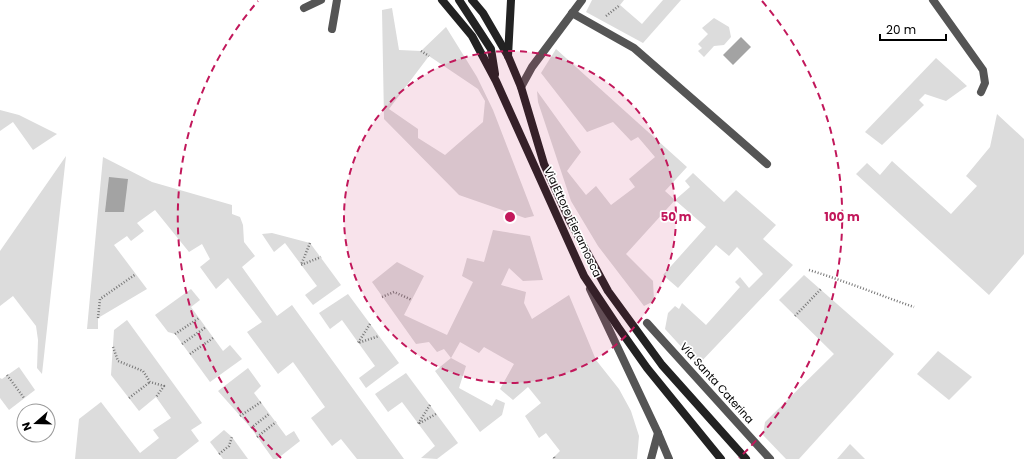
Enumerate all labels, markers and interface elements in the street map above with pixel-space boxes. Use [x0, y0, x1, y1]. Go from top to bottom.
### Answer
scale bar [880, 16, 946, 42]
text: 20 m [886, 21, 916, 38]
street label: Via Ettore Fieramosca [540, 164, 606, 280]
text: 50 m [661, 208, 692, 225]
text: 100 m [824, 208, 860, 225]
centre of rings [503, 210, 517, 224]
street label: Via Santa Caterina [676, 339, 758, 427]
north arrow [16, 403, 56, 443]
text: N [18, 420, 36, 433]

